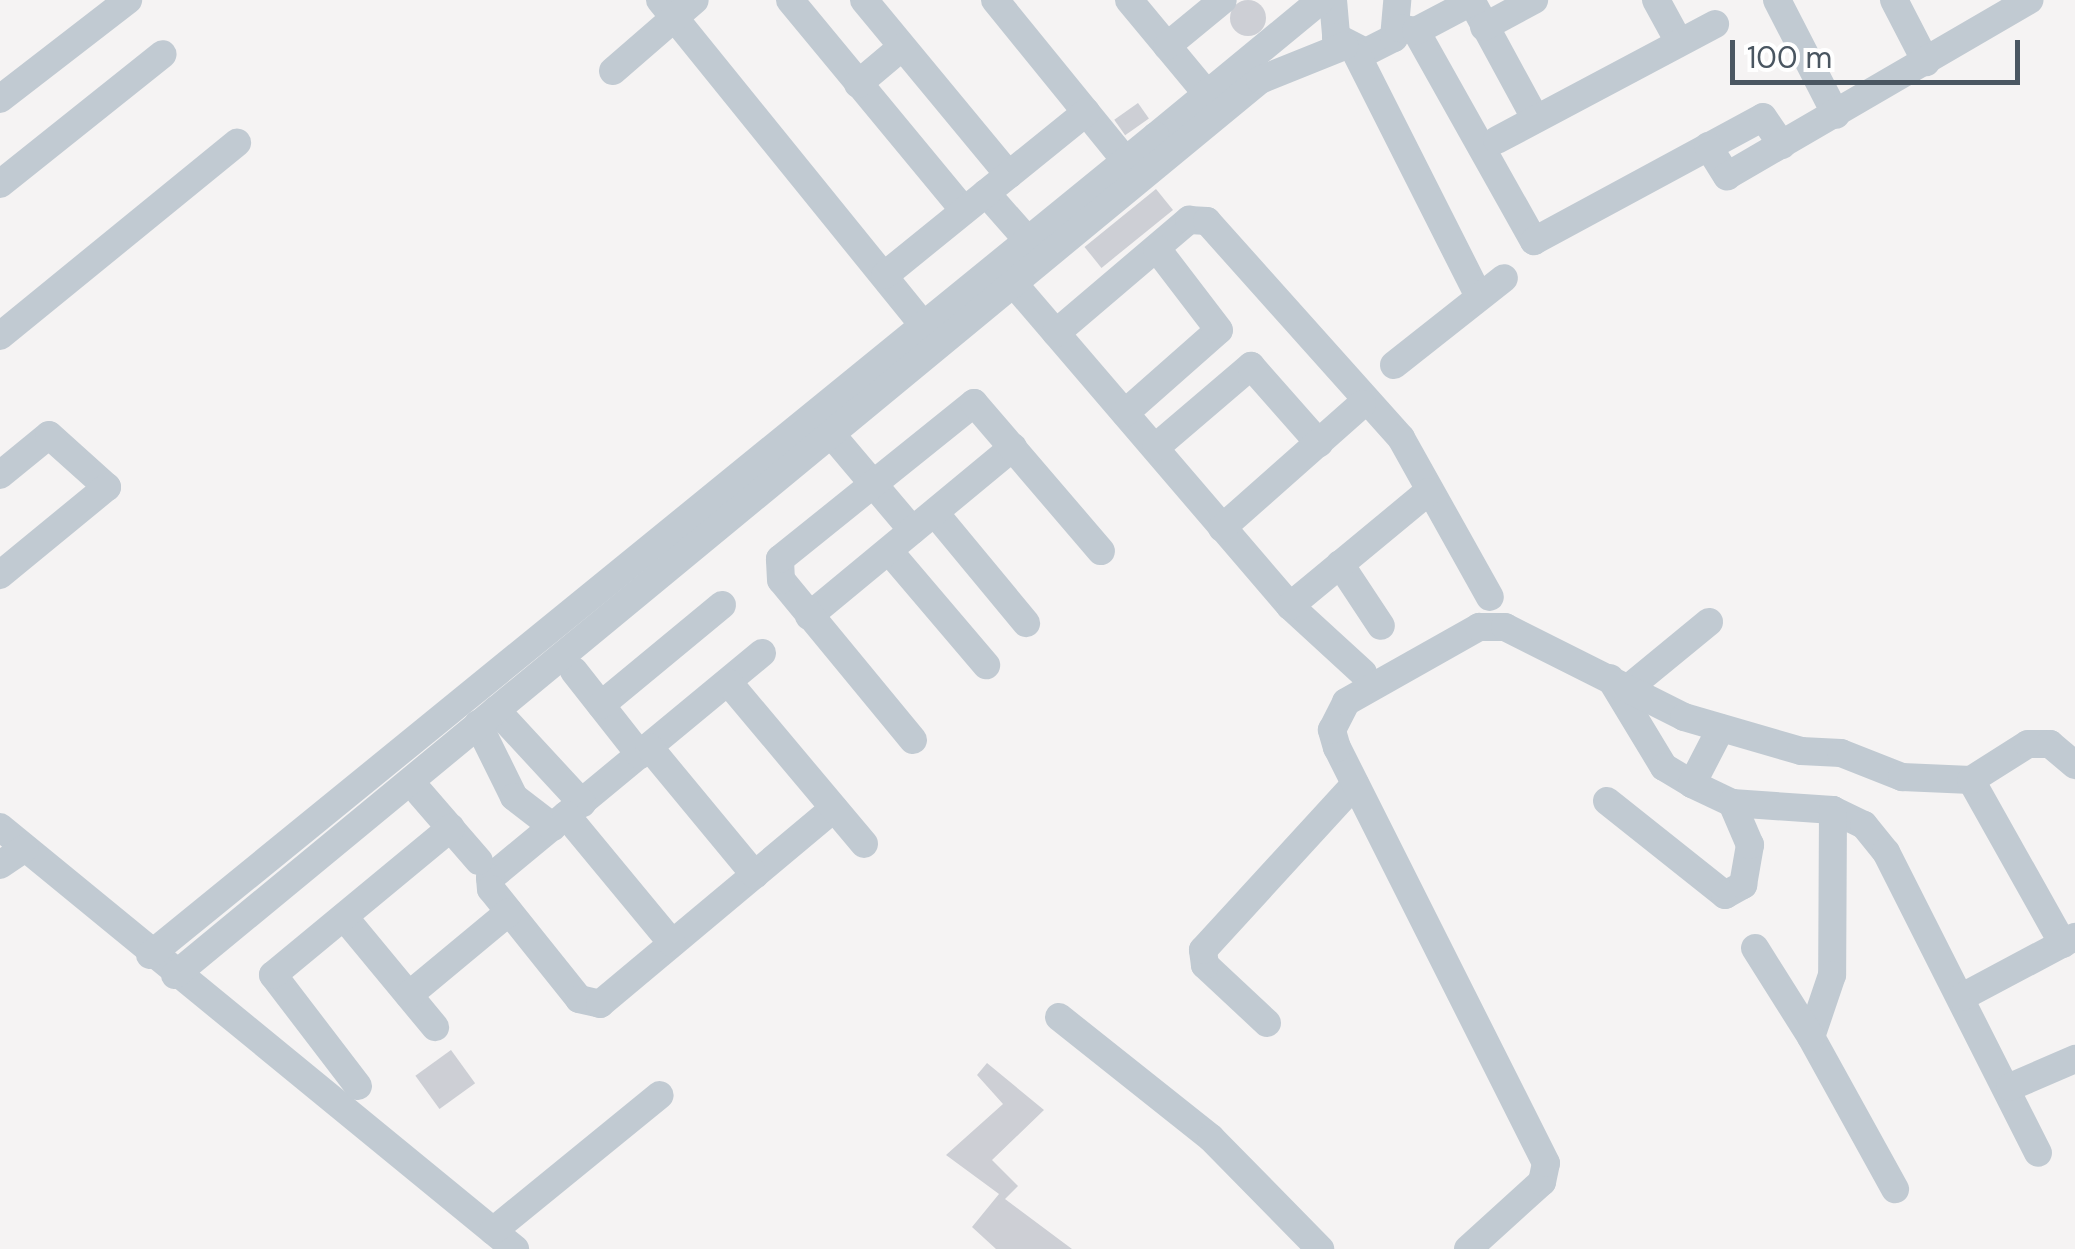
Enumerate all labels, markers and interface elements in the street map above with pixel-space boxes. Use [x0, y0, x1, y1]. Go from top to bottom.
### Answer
scale bar [1735, 20, 2025, 82]
text: 100 m [1747, 38, 1832, 77]

